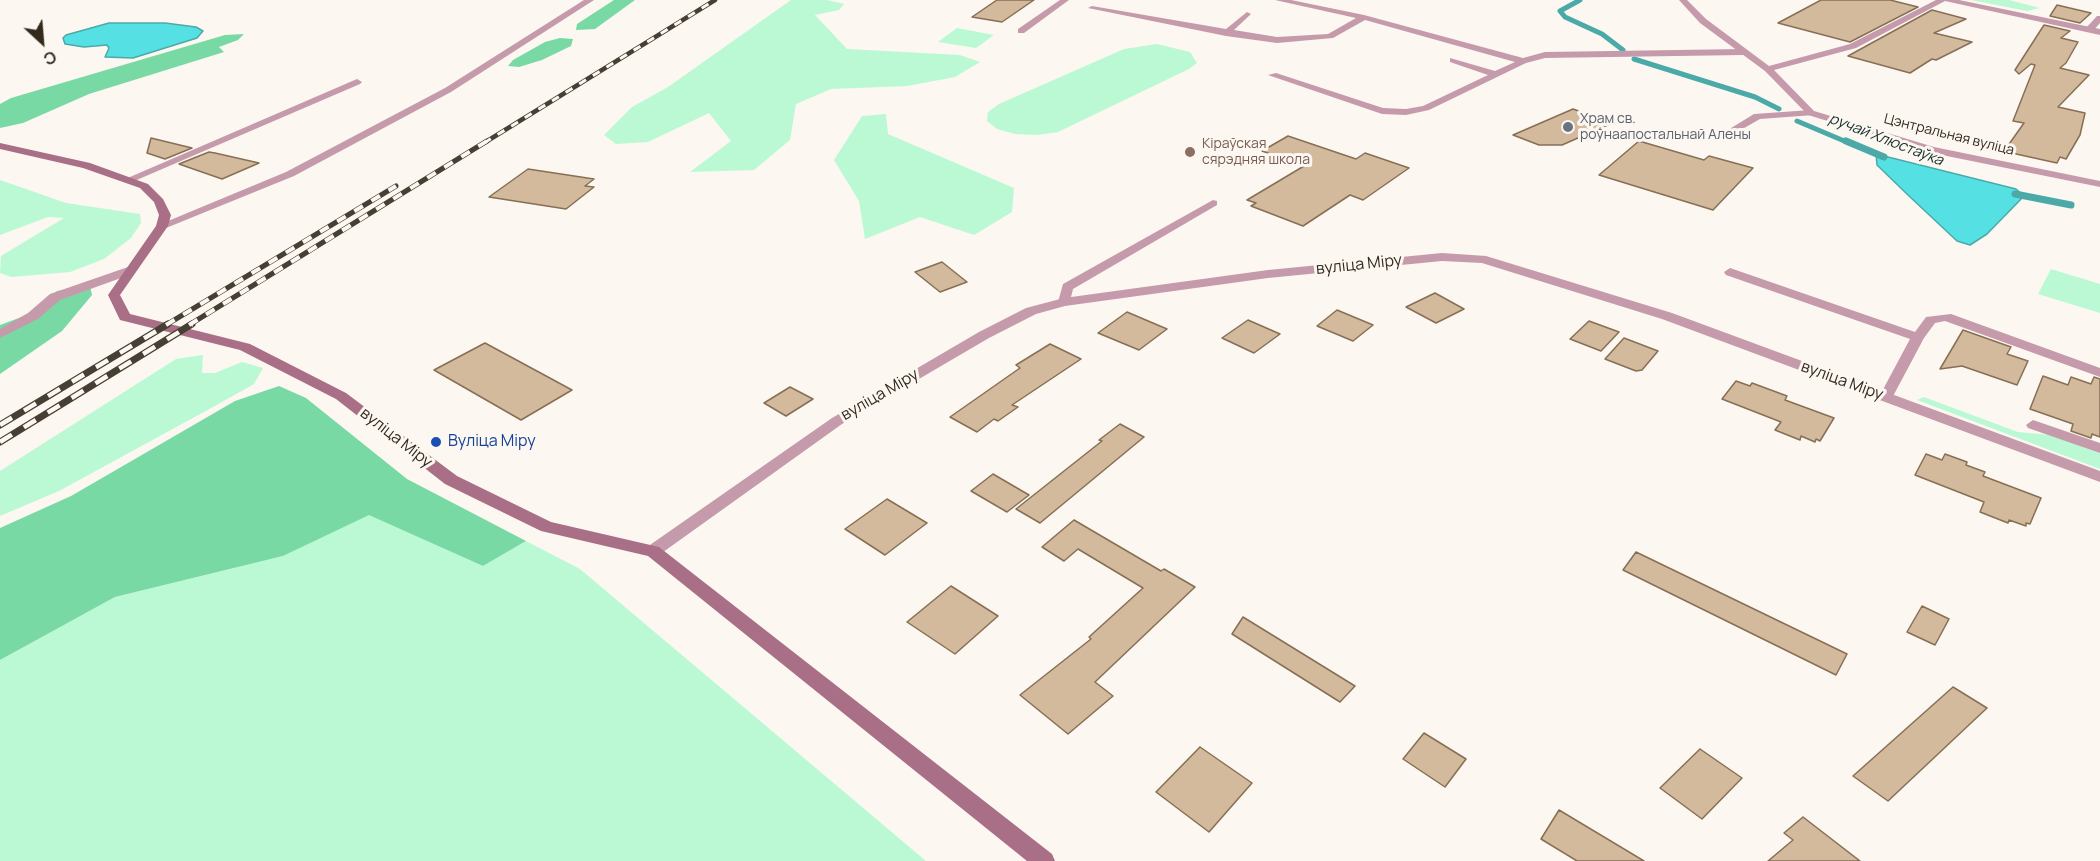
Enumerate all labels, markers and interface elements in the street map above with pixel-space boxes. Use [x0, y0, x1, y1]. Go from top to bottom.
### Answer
north arrow [12, 12, 72, 72]
text: С [40, 46, 60, 71]
water label: ручай Хлюстаўка [1826, 110, 1946, 170]
place label: Храм св. роўнаапостальнай Алены [1580, 111, 1751, 144]
street label: Цэнтральная вуліца [1882, 111, 2016, 159]
marker: Храм св. роўнаапостальнай Алены [1561, 120, 1575, 134]
place label: Кіраўская сярэдняя школа [1202, 136, 1310, 168]
marker: Кіраўская сярэдняя школа [1183, 145, 1197, 159]
street label: вуліца Міру [1315, 251, 1403, 279]
street label: вуліца Міру [1798, 357, 1886, 405]
street label: вуліца Міру [838, 365, 922, 425]
street label: вуліца Міру [356, 404, 436, 472]
place label: Вуліца Міру [448, 432, 536, 452]
marker: Вуліца Міру [429, 435, 443, 449]

